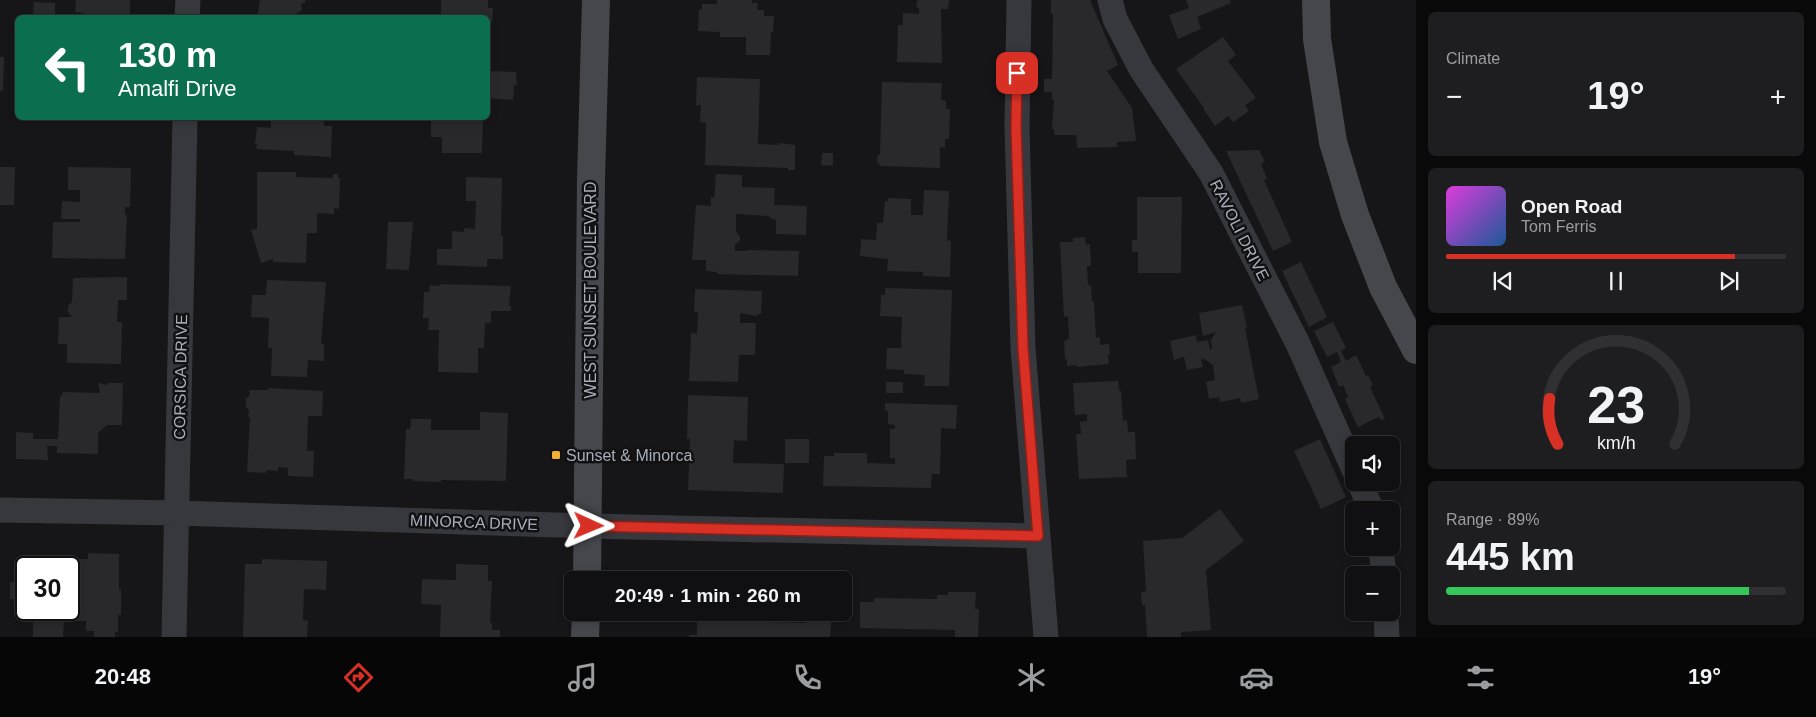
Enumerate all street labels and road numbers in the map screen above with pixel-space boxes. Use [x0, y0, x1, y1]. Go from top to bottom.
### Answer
street label: RAVOLI DRIVE [1207, 177, 1272, 283]
street label: WEST SUNSET BOULEVARD [582, 182, 599, 398]
street label: CORSICA DRIVE [171, 314, 190, 440]
street label: MINORCA DRIVE [410, 512, 538, 533]

